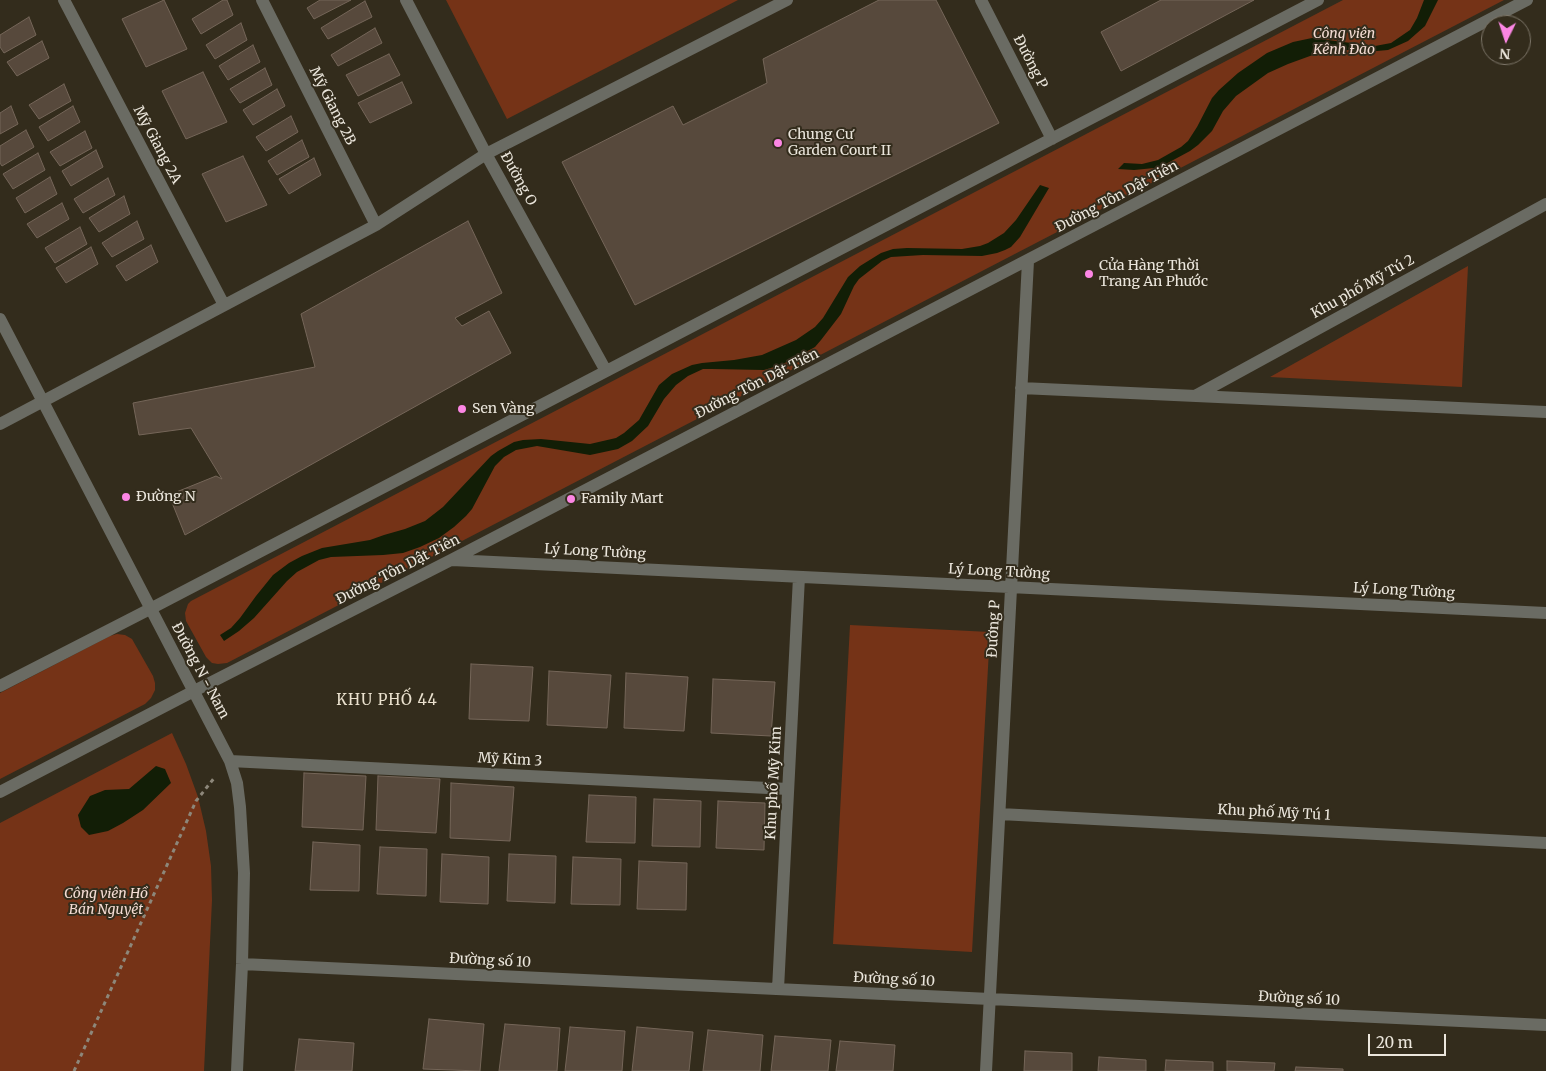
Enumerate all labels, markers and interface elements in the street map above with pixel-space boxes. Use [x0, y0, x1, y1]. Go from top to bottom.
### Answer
north arrow [1481, 15, 1531, 65]
park label: Công viên Kênh Đào [1313, 26, 1375, 58]
street label: Đường P [1009, 32, 1051, 92]
text: N [1499, 45, 1511, 63]
street label: Mỹ Giang 2B [305, 64, 359, 148]
street label: Mỹ Giang 2A [129, 103, 185, 187]
place label: Chung Cư Garden Court II [788, 127, 891, 160]
marker: Chung Cư Garden Court II [772, 137, 784, 149]
street label: Đường O [496, 149, 540, 209]
street label: Đường Tôn Dật Tiên [1053, 158, 1181, 236]
street label: Khu phố Mỹ Tú 2 [1309, 252, 1417, 322]
place label: Cửa Hàng Thời Trang An Phước [1099, 258, 1208, 290]
marker: Cửa Hàng Thời Trang An Phước [1083, 268, 1095, 280]
street label: Đường Tôn Dật Tiên [692, 346, 822, 422]
place label: Sen Vàng [472, 401, 534, 417]
marker: Sen Vàng [456, 403, 468, 415]
place label: Đường N [136, 489, 196, 505]
marker: Đường N [120, 491, 132, 503]
place label: Family Mart [581, 491, 664, 507]
marker: Family Mart [565, 493, 577, 505]
street label: Đường Tôn Dật Tiên [333, 532, 463, 608]
street label: Lý Long Tường [544, 541, 646, 563]
street label: Lý Long Tường [948, 561, 1050, 583]
street label: Lý Long Tường [1353, 580, 1455, 602]
street label: Đường P [984, 600, 1004, 658]
street label: Đường N - Nam [168, 620, 232, 722]
district label: KHU PHỐ 44 [335, 692, 439, 710]
street label: Khu phố Mỹ Kim [763, 726, 785, 840]
street label: Mỹ Kim 3 [477, 750, 543, 770]
street label: Khu phố Mỹ Tú 1 [1217, 802, 1331, 824]
park label: Công viên Hồ Bán Nguyệt [64, 886, 148, 919]
street label: Đường số 10 [449, 950, 531, 972]
street label: Đường số 10 [853, 969, 935, 991]
street label: Đường số 10 [1258, 988, 1340, 1010]
scale bar [1371, 1024, 1448, 1056]
text: 20 m [1376, 1033, 1413, 1052]

